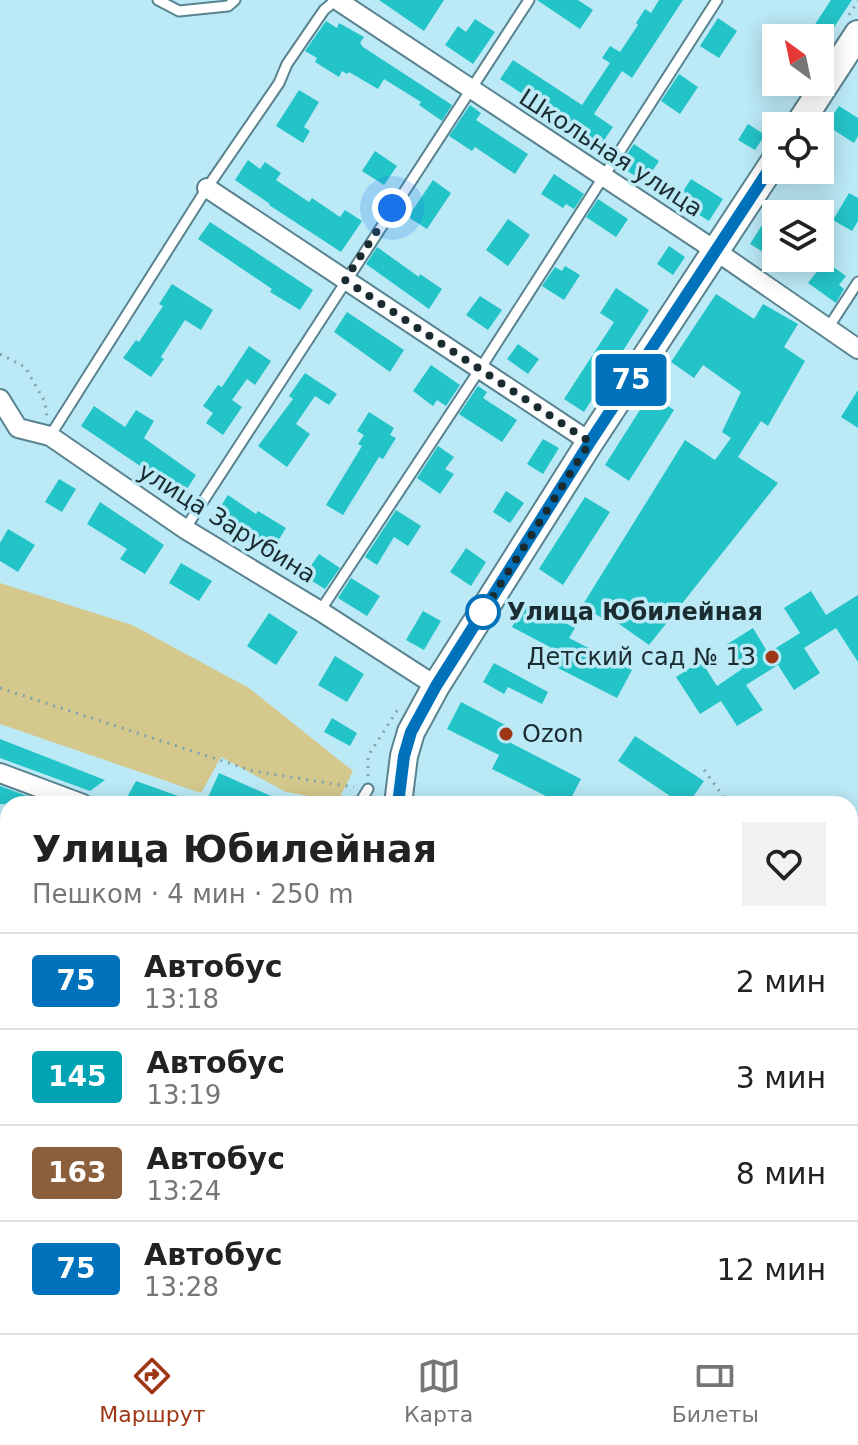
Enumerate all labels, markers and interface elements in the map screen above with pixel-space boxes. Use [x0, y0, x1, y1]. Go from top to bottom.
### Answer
north arrow [762, 24, 834, 96]
map controls [762, 24, 834, 272]
street label: Школьная улица [514, 83, 708, 223]
button: locate [762, 112, 834, 184]
your location [372, 188, 412, 228]
button: layers [762, 200, 834, 272]
line badge: 75 [595, 354, 667, 406]
text: 75 [612, 363, 650, 396]
street label: улица Зарубина [133, 457, 321, 589]
marker: Улица Юбилейная [466, 595, 500, 629]
place label: Улица Юбилейная [507, 598, 763, 626]
place label: Детский сад № 13 [527, 643, 756, 671]
marker: Детский сад № 13 [763, 648, 781, 666]
place label: Ozon [522, 720, 583, 748]
marker: Ozon [497, 725, 515, 743]
button: heart [742, 822, 826, 906]
text: Улица Юбилейная [32, 827, 437, 871]
text: Пешком · 4 мин · 250 m [32, 879, 354, 909]
text: Автобус [144, 949, 283, 984]
text: 75 [57, 964, 95, 997]
text: 2 мин [736, 964, 826, 999]
text: 13:18 [144, 984, 219, 1014]
text: Автобус [146, 1045, 285, 1080]
text: 145 [48, 1060, 106, 1093]
text: 3 мин [736, 1060, 826, 1095]
text: 13:19 [146, 1080, 221, 1110]
text: Автобус [146, 1141, 285, 1176]
text: 163 [48, 1156, 106, 1189]
text: 8 мин [736, 1156, 826, 1191]
text: 13:24 [146, 1176, 221, 1206]
text: Автобус [144, 1237, 283, 1272]
text: 75 [57, 1252, 95, 1285]
text: 12 мин [717, 1252, 826, 1287]
text: 13:28 [144, 1272, 219, 1302]
tab: Маршрут [99, 1354, 206, 1427]
tab: Карта [404, 1354, 473, 1427]
tab: Билеты [672, 1354, 759, 1427]

